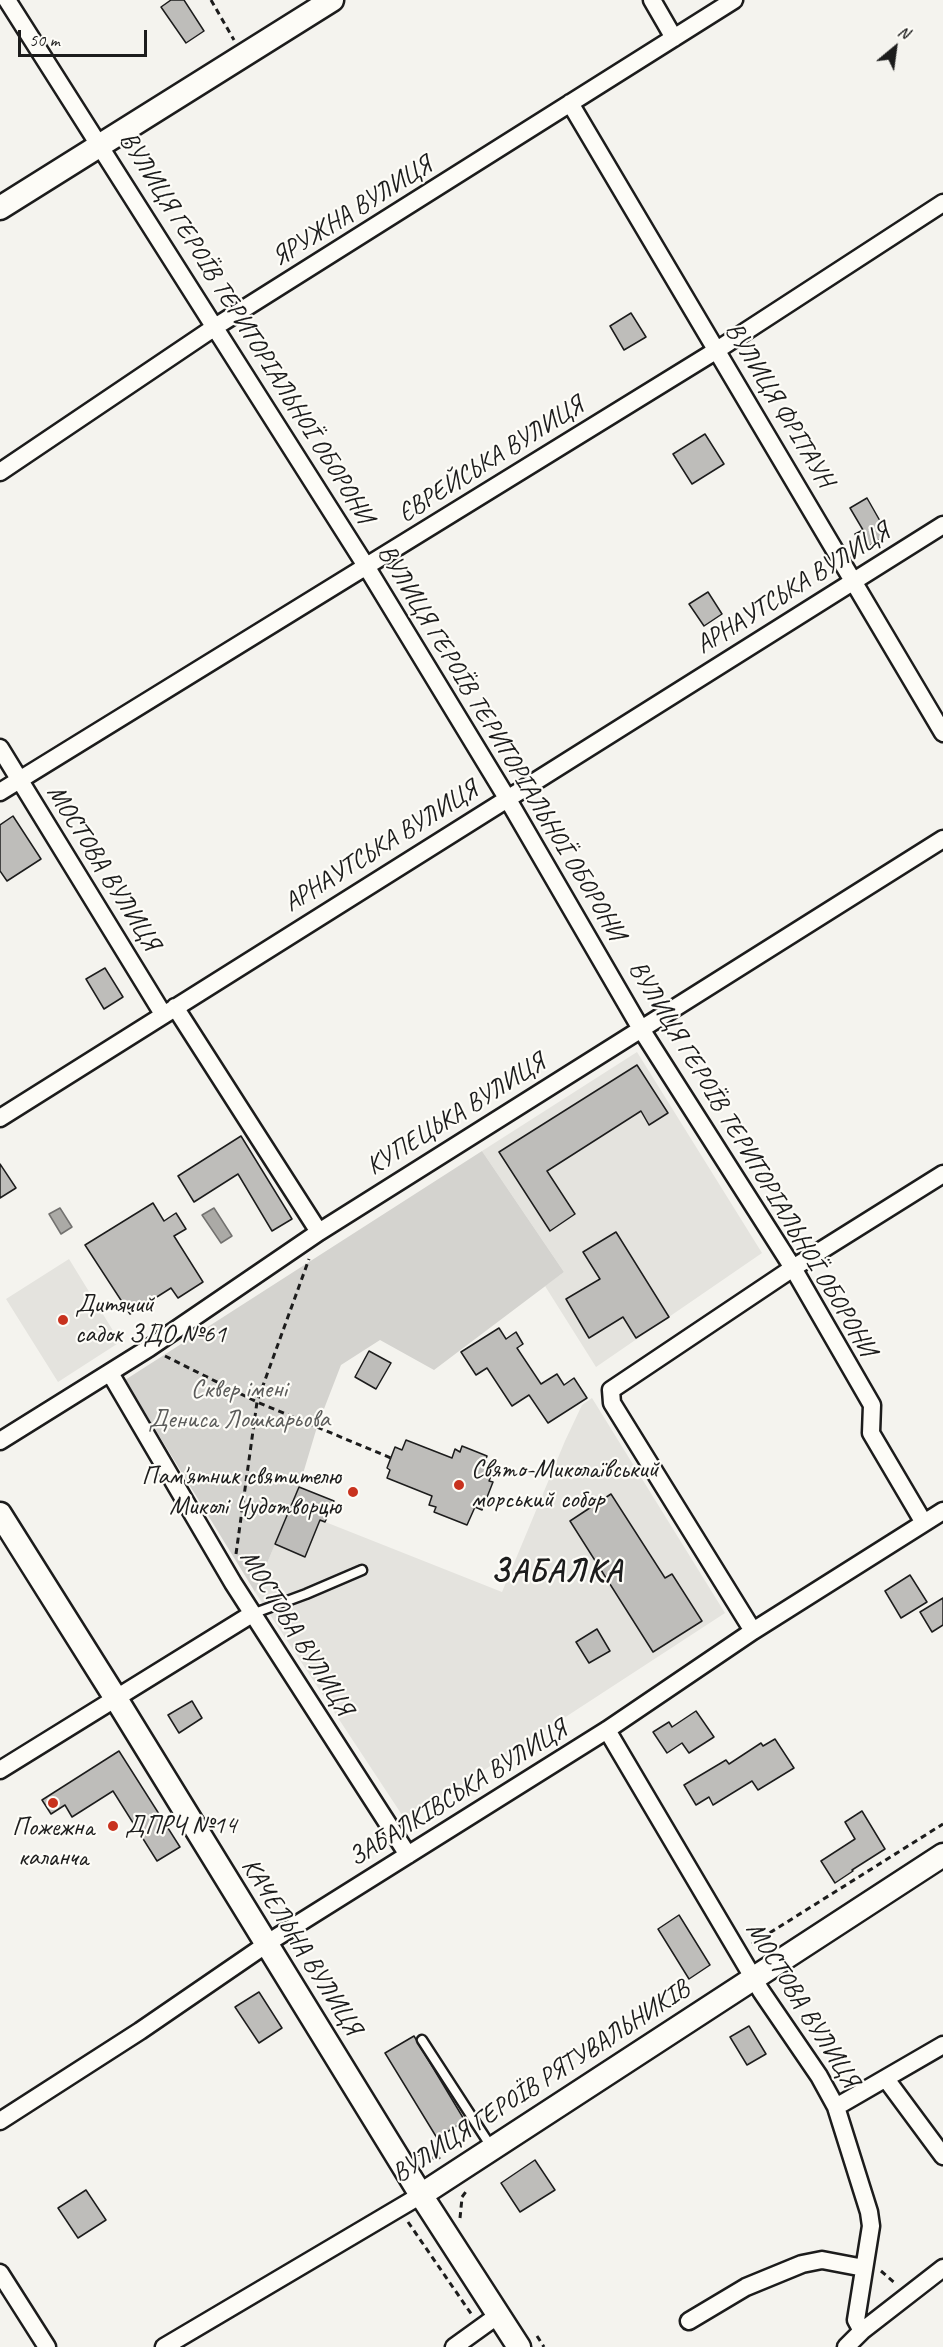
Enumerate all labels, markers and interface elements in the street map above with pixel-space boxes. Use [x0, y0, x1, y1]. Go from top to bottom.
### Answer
scale bar [21, 18, 150, 56]
north arrow [865, 18, 925, 78]
text: N [895, 21, 913, 43]
text: 50 m [29, 29, 60, 51]
street label: ВУЛИЦЯ ГЕРОЇВ ТЕРИТОРІАЛЬНОЇ ОБОРОНИ [112, 126, 380, 530]
street label: ЯРУЖНА ВУЛИЦЯ [266, 150, 438, 274]
street label: ВУЛИЦЯ ФРІТАУН [718, 317, 840, 493]
street label: ЄВРЕЙСЬКА ВУЛИЦЯ [393, 390, 589, 530]
street label: АРНАУТСЬКА ВУЛИЦЯ [690, 517, 896, 661]
street label: ВУЛИЦЯ ГЕРОЇВ ТЕРИТОРІАЛЬНОЇ ОБОРОНИ [370, 539, 632, 947]
street label: АРНАУТСЬКА ВУЛИЦЯ [278, 775, 484, 919]
street label: МОСТОВА ВУЛИЦЯ [40, 779, 166, 957]
street label: ВУЛИЦЯ ГЕРОЇВ ТЕРИТОРІАЛЬНОЇ ОБОРОНИ [621, 955, 883, 1363]
street label: КУПЕЦЬКА ВУЛИЦЯ [361, 1048, 551, 1182]
place label: Дитячий садок ЗДО №61 [75, 1289, 226, 1350]
marker: Дитячий садок ЗДО №61 [56, 1313, 70, 1327]
park label: Сквер імені Дениса Лошкарьова [148, 1374, 330, 1436]
place label: Свято-Миколаївський морський собор [471, 1454, 658, 1516]
place label: Пам'ятник святителю Миколі Чудотворцю [142, 1461, 341, 1522]
marker: Свято-Миколаївський морський собор [452, 1478, 466, 1492]
marker: Пам'ятник святителю Миколі Чудотворцю [346, 1485, 360, 1499]
street label: МОСТОВА ВУЛИЦЯ [233, 1544, 359, 1722]
district label: ЗАБАЛКА [488, 1554, 626, 1592]
street label: ЗАБАЛКІВСЬКА ВУЛИЦЯ [343, 1714, 573, 1874]
marker: Пожежна каланча [46, 1796, 60, 1810]
place label: ДПРЧ №14 [125, 1810, 236, 1842]
place label: Пожежна каланча [12, 1812, 94, 1874]
marker: ДПРЧ №14 [106, 1819, 120, 1833]
street label: КАЧЕЛЬНА ВУЛИЦЯ [234, 1853, 368, 2041]
street label: МОСТОВА ВУЛИЦЯ [739, 1916, 865, 2094]
street label: ВУЛИЦЯ ГЕРОЇВ РЯТУВАЛЬНИКІВ [386, 1974, 696, 2190]

